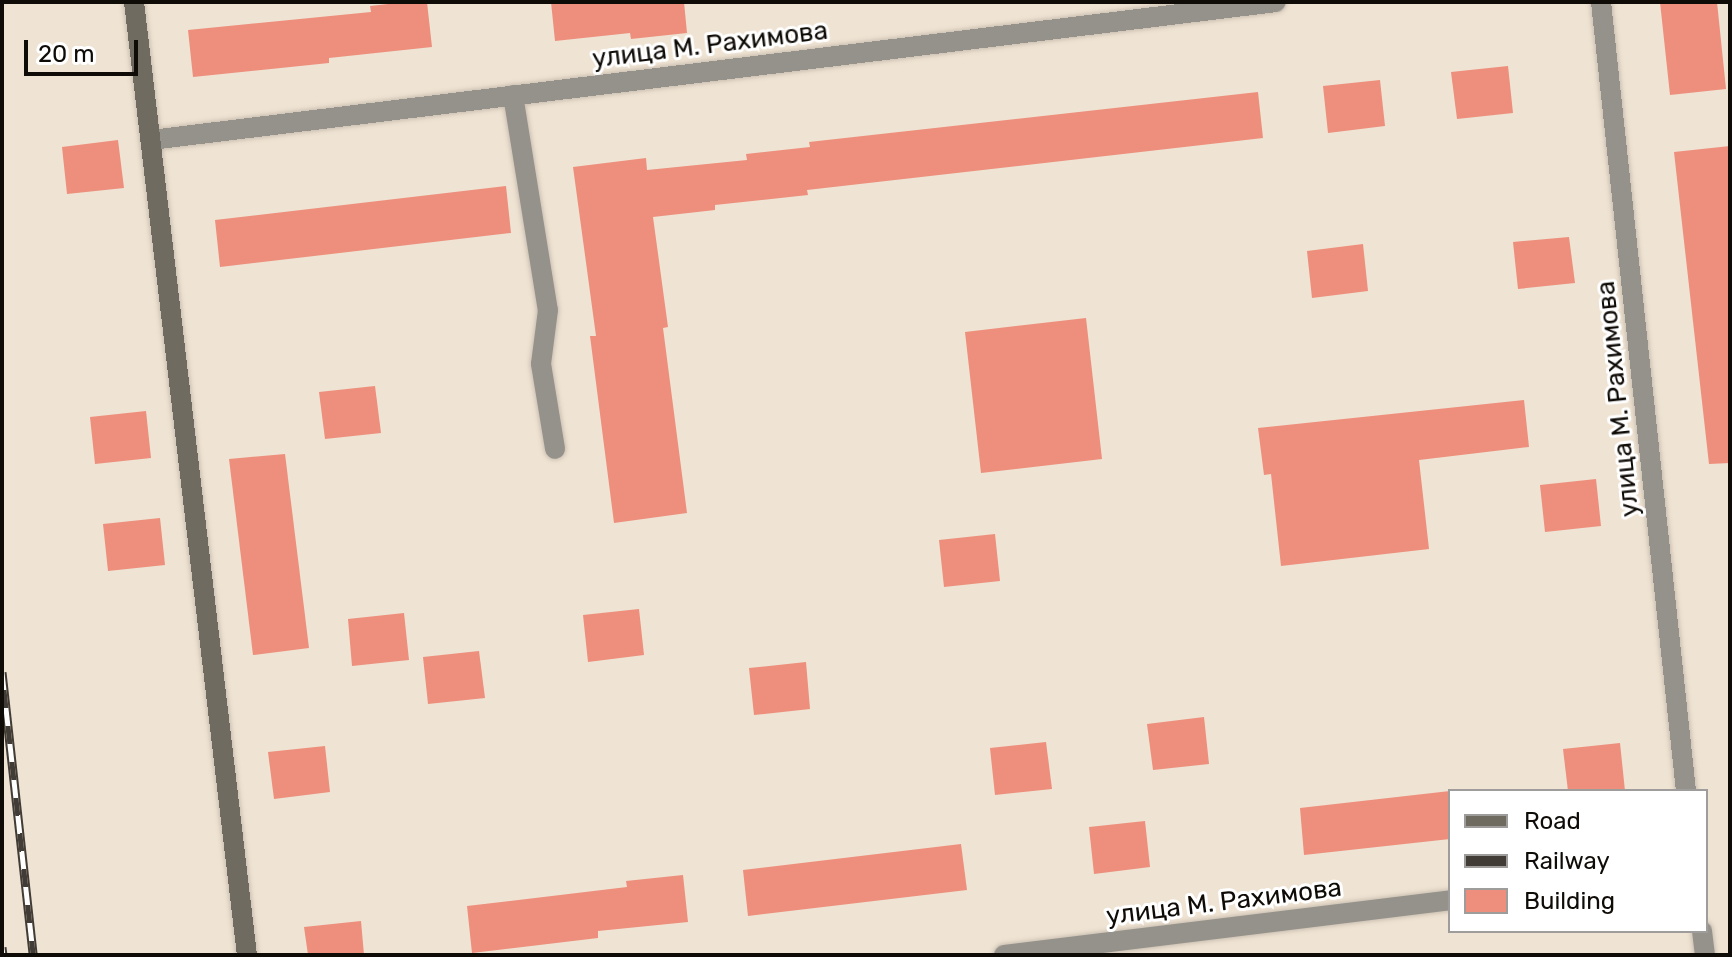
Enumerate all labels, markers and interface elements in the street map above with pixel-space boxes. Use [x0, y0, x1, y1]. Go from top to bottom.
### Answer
street label: улица М. Рахимова [590, 15, 830, 75]
scale bar [28, 24, 142, 74]
text: 20 m [38, 40, 95, 68]
street label: улица М. Рахимова [1590, 280, 1646, 518]
legend [1448, 789, 1708, 933]
text: Road [1524, 807, 1581, 835]
text: Railway [1524, 847, 1610, 875]
street label: улица М. Рахимова [1104, 872, 1344, 932]
text: Building [1524, 887, 1615, 915]

